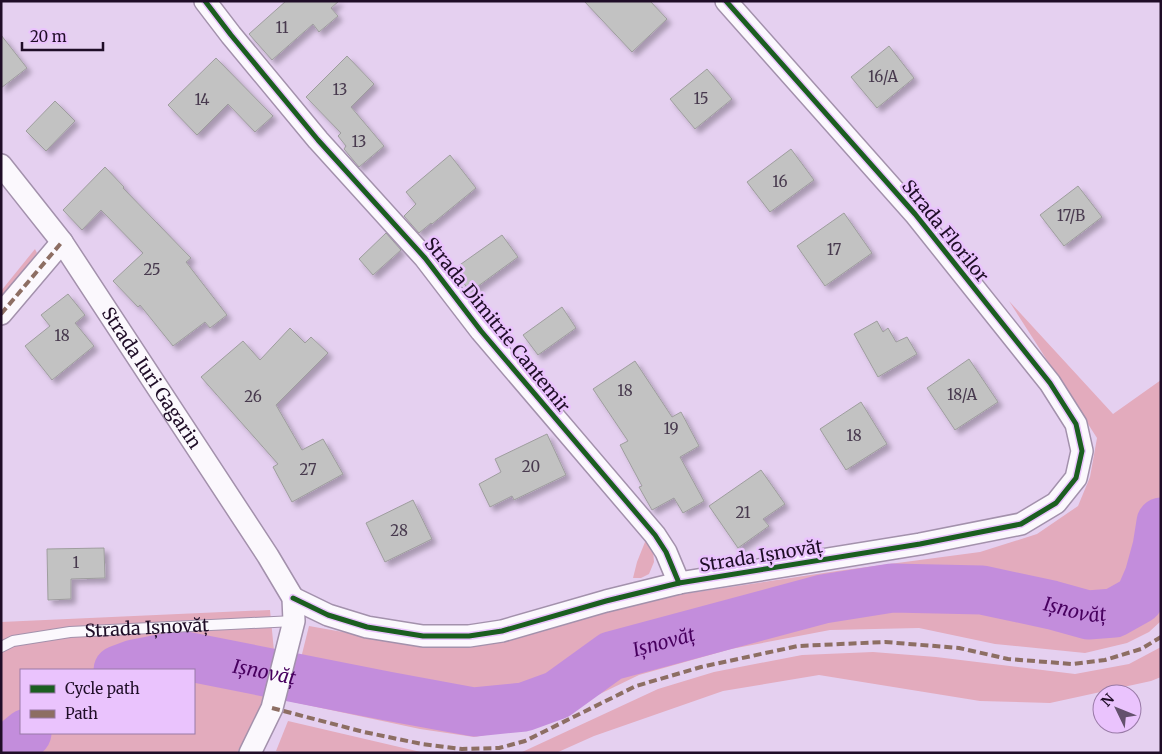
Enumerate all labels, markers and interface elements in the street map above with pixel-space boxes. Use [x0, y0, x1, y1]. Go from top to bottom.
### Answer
house number: 11 [275, 18, 289, 37]
scale bar [22, 20, 104, 52]
text: 20 m [30, 27, 67, 46]
house number: 16/A [868, 67, 898, 86]
house number: 13 [333, 80, 347, 99]
house number: 15 [693, 89, 709, 108]
house number: 14 [194, 90, 210, 109]
house number: 13 [352, 132, 366, 151]
house number: 16 [772, 172, 788, 191]
street label: Strada Florilor [897, 175, 994, 287]
house number: 17/B [1057, 206, 1085, 225]
street label: Strada Dimitrie Cantemir [420, 232, 575, 417]
house number: 17 [827, 240, 842, 259]
house number: 25 [143, 260, 161, 279]
street label: Strada Iuri Gagarin [97, 303, 207, 453]
house number: 18 [54, 326, 70, 345]
house number: 18 [617, 381, 633, 400]
house number: 18/A [947, 385, 977, 404]
house number: 26 [244, 387, 262, 406]
house number: 19 [663, 419, 679, 438]
house number: 18 [846, 426, 862, 445]
house number: 20 [522, 457, 540, 476]
house number: 27 [300, 460, 317, 479]
house number: 21 [735, 503, 751, 522]
house number: 28 [390, 521, 408, 540]
street label: Strada Ișnovăț [698, 534, 824, 577]
house number: 1 [73, 553, 80, 572]
water label: Ișnovăț [1041, 592, 1107, 627]
street label: Strada Ișnovăț [84, 613, 209, 642]
water label: Ișnovăț [630, 622, 698, 662]
water label: Ișnovăț [231, 654, 298, 691]
legend [20, 669, 195, 734]
text: Cycle path [65, 679, 140, 698]
north arrow [1092, 684, 1142, 734]
text: N [1097, 690, 1118, 710]
text: Path [65, 704, 98, 723]

